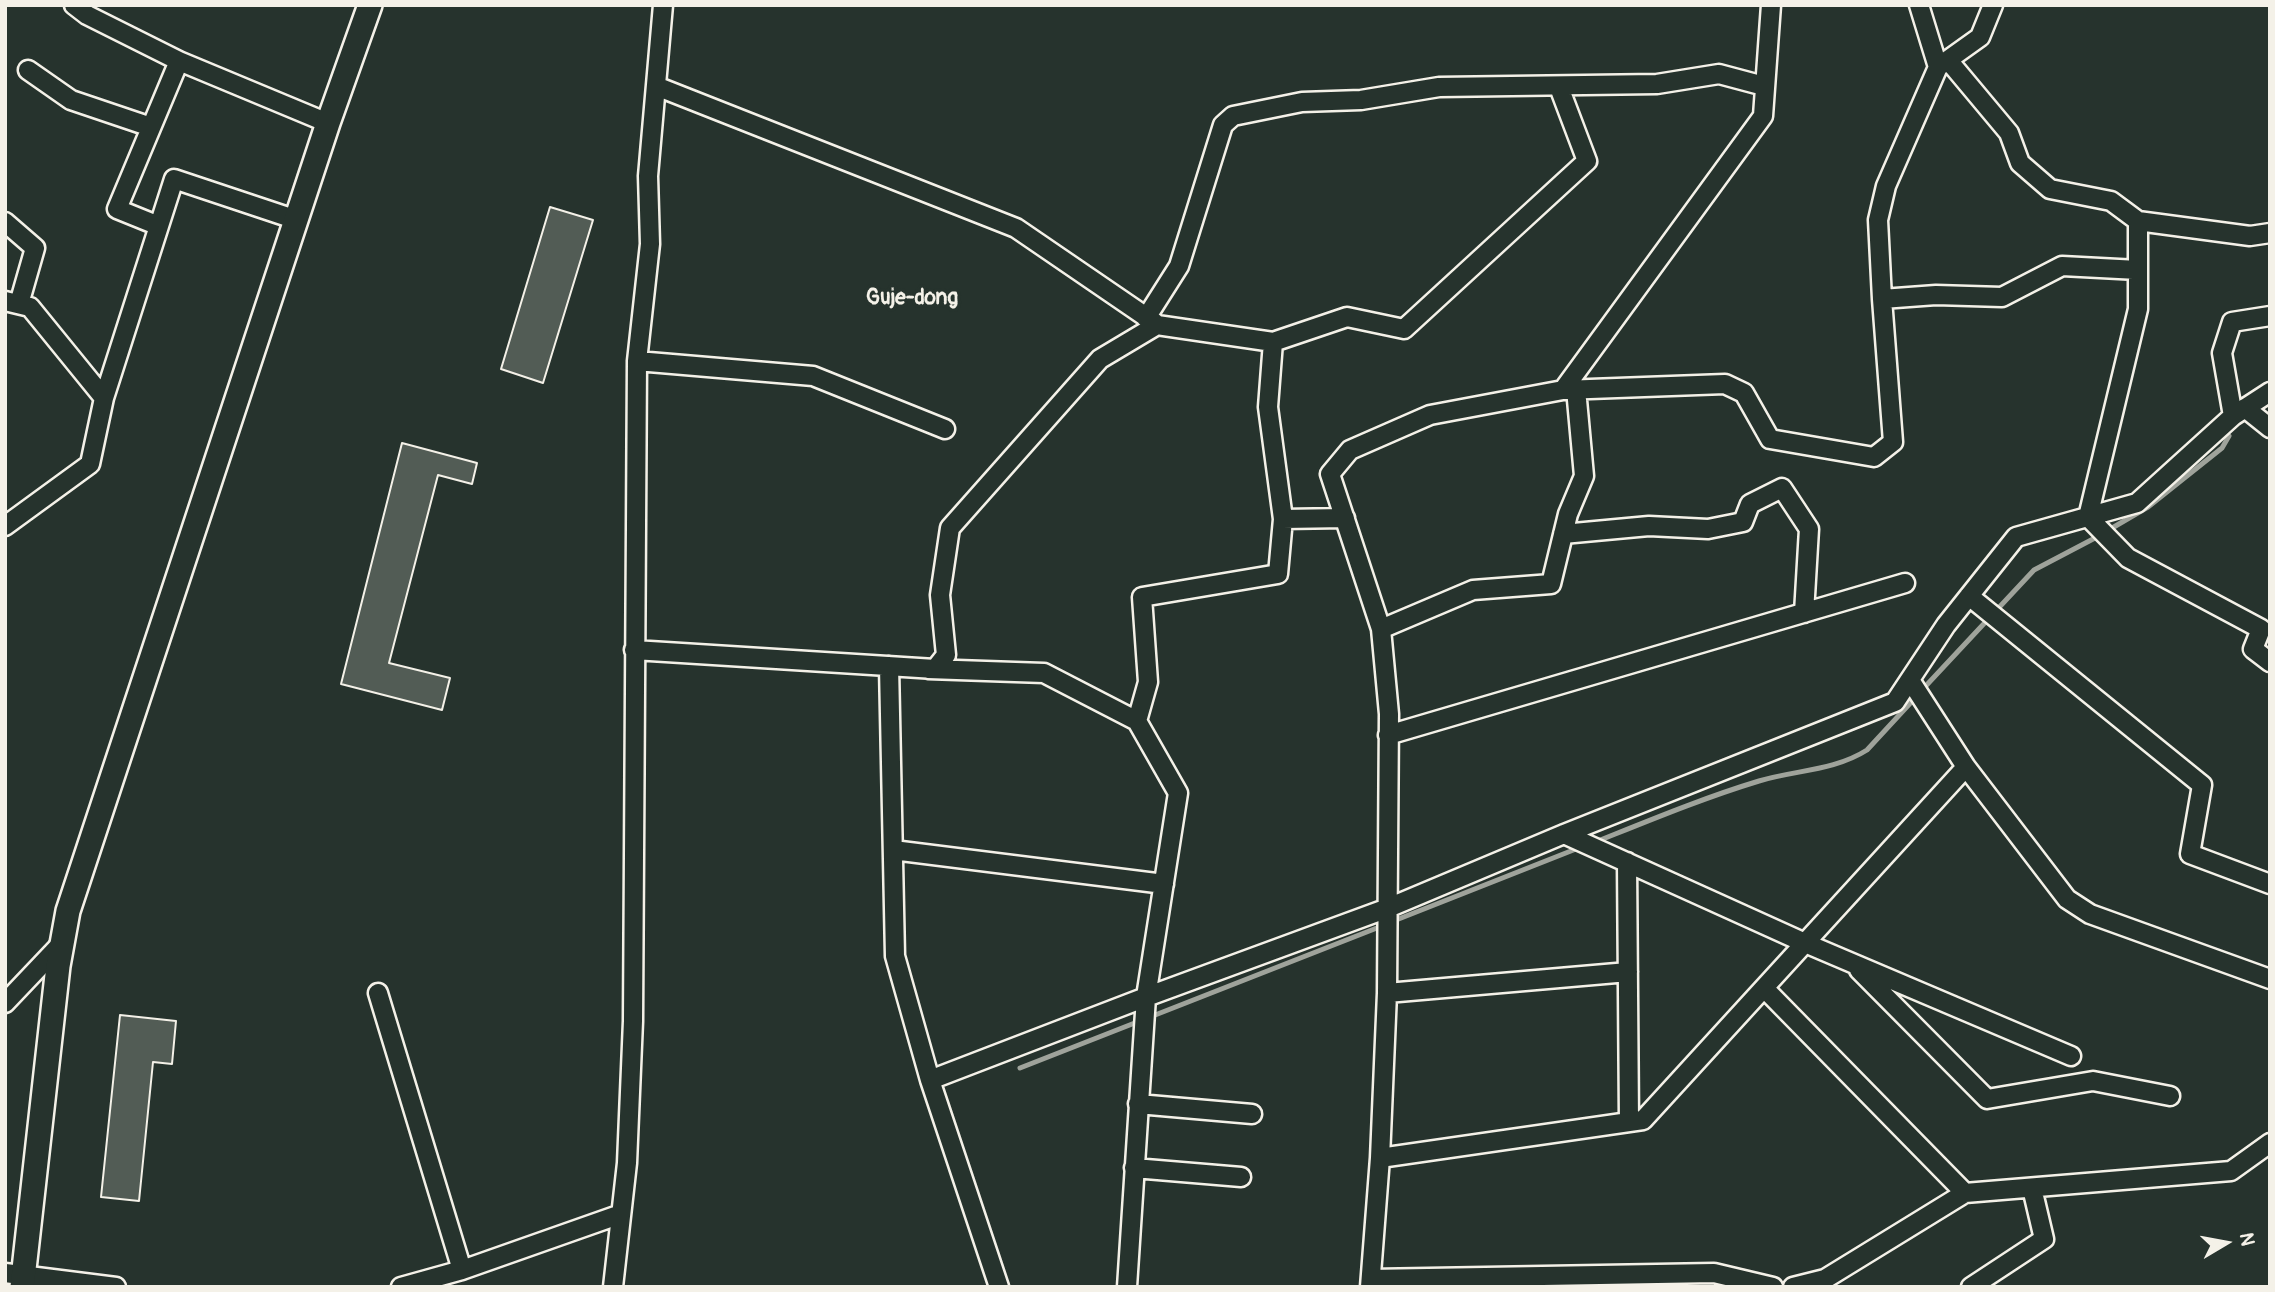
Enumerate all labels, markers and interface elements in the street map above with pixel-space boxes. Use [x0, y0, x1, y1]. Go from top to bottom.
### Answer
district label: Guje-dong [866, 286, 958, 312]
north arrow [2191, 1208, 2261, 1278]
text: N [2234, 1231, 2260, 1248]

